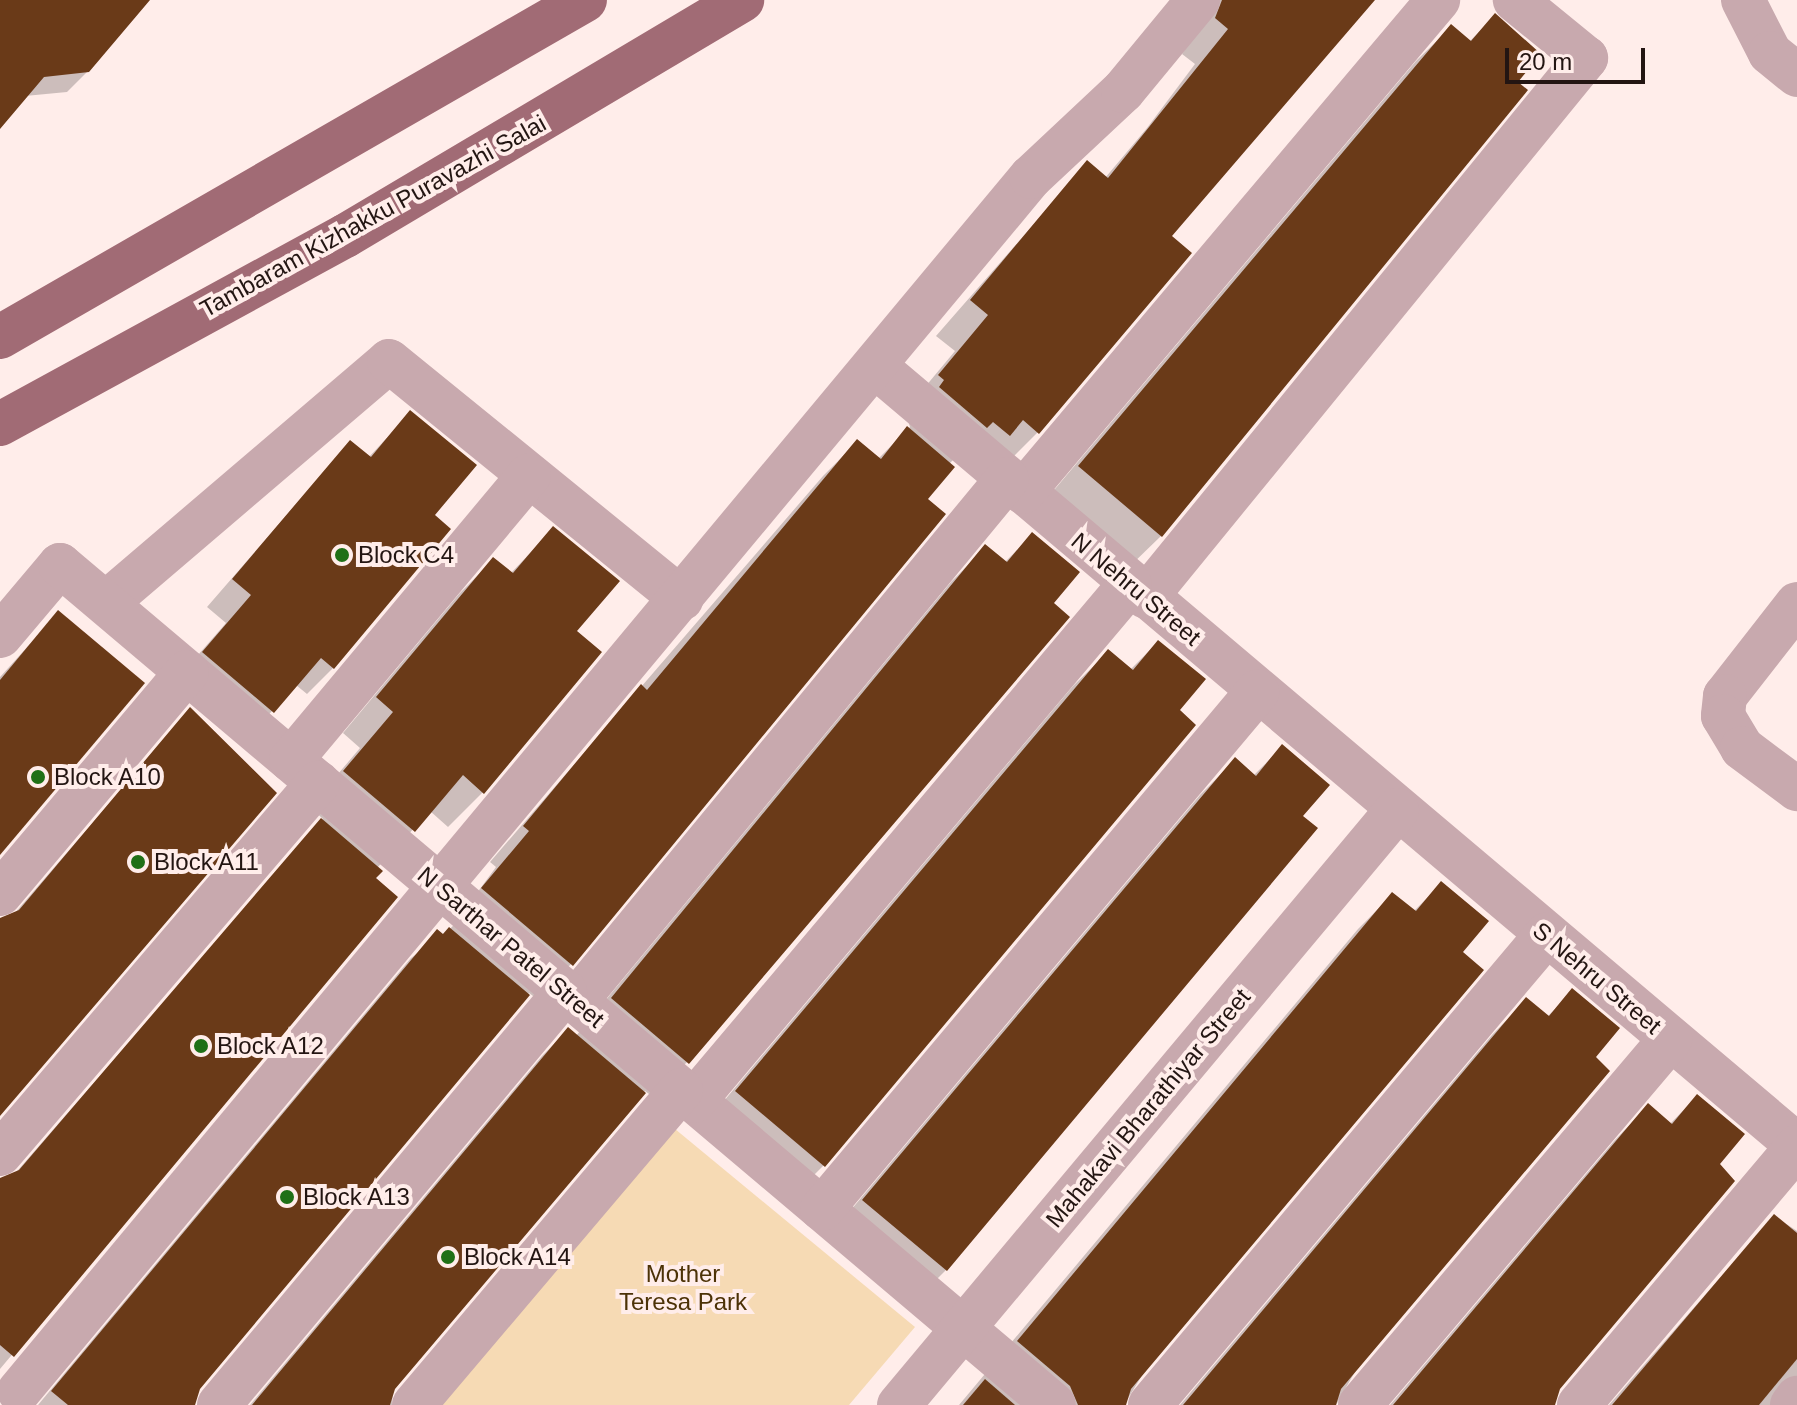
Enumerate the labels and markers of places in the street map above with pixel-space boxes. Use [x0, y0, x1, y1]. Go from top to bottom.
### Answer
place label: Block C4 [358, 541, 454, 569]
marker: Block C4 [333, 546, 351, 564]
place label: Block A10 [54, 763, 162, 791]
marker: Block A10 [29, 768, 47, 786]
place label: Block A11 [154, 848, 260, 876]
marker: Block A11 [129, 853, 147, 871]
place label: Block A12 [217, 1032, 325, 1060]
marker: Block A12 [192, 1037, 210, 1055]
place label: Block A13 [303, 1183, 411, 1211]
marker: Block A13 [278, 1188, 296, 1206]
place label: Block A14 [464, 1243, 572, 1271]
marker: Block A14 [439, 1248, 457, 1266]

